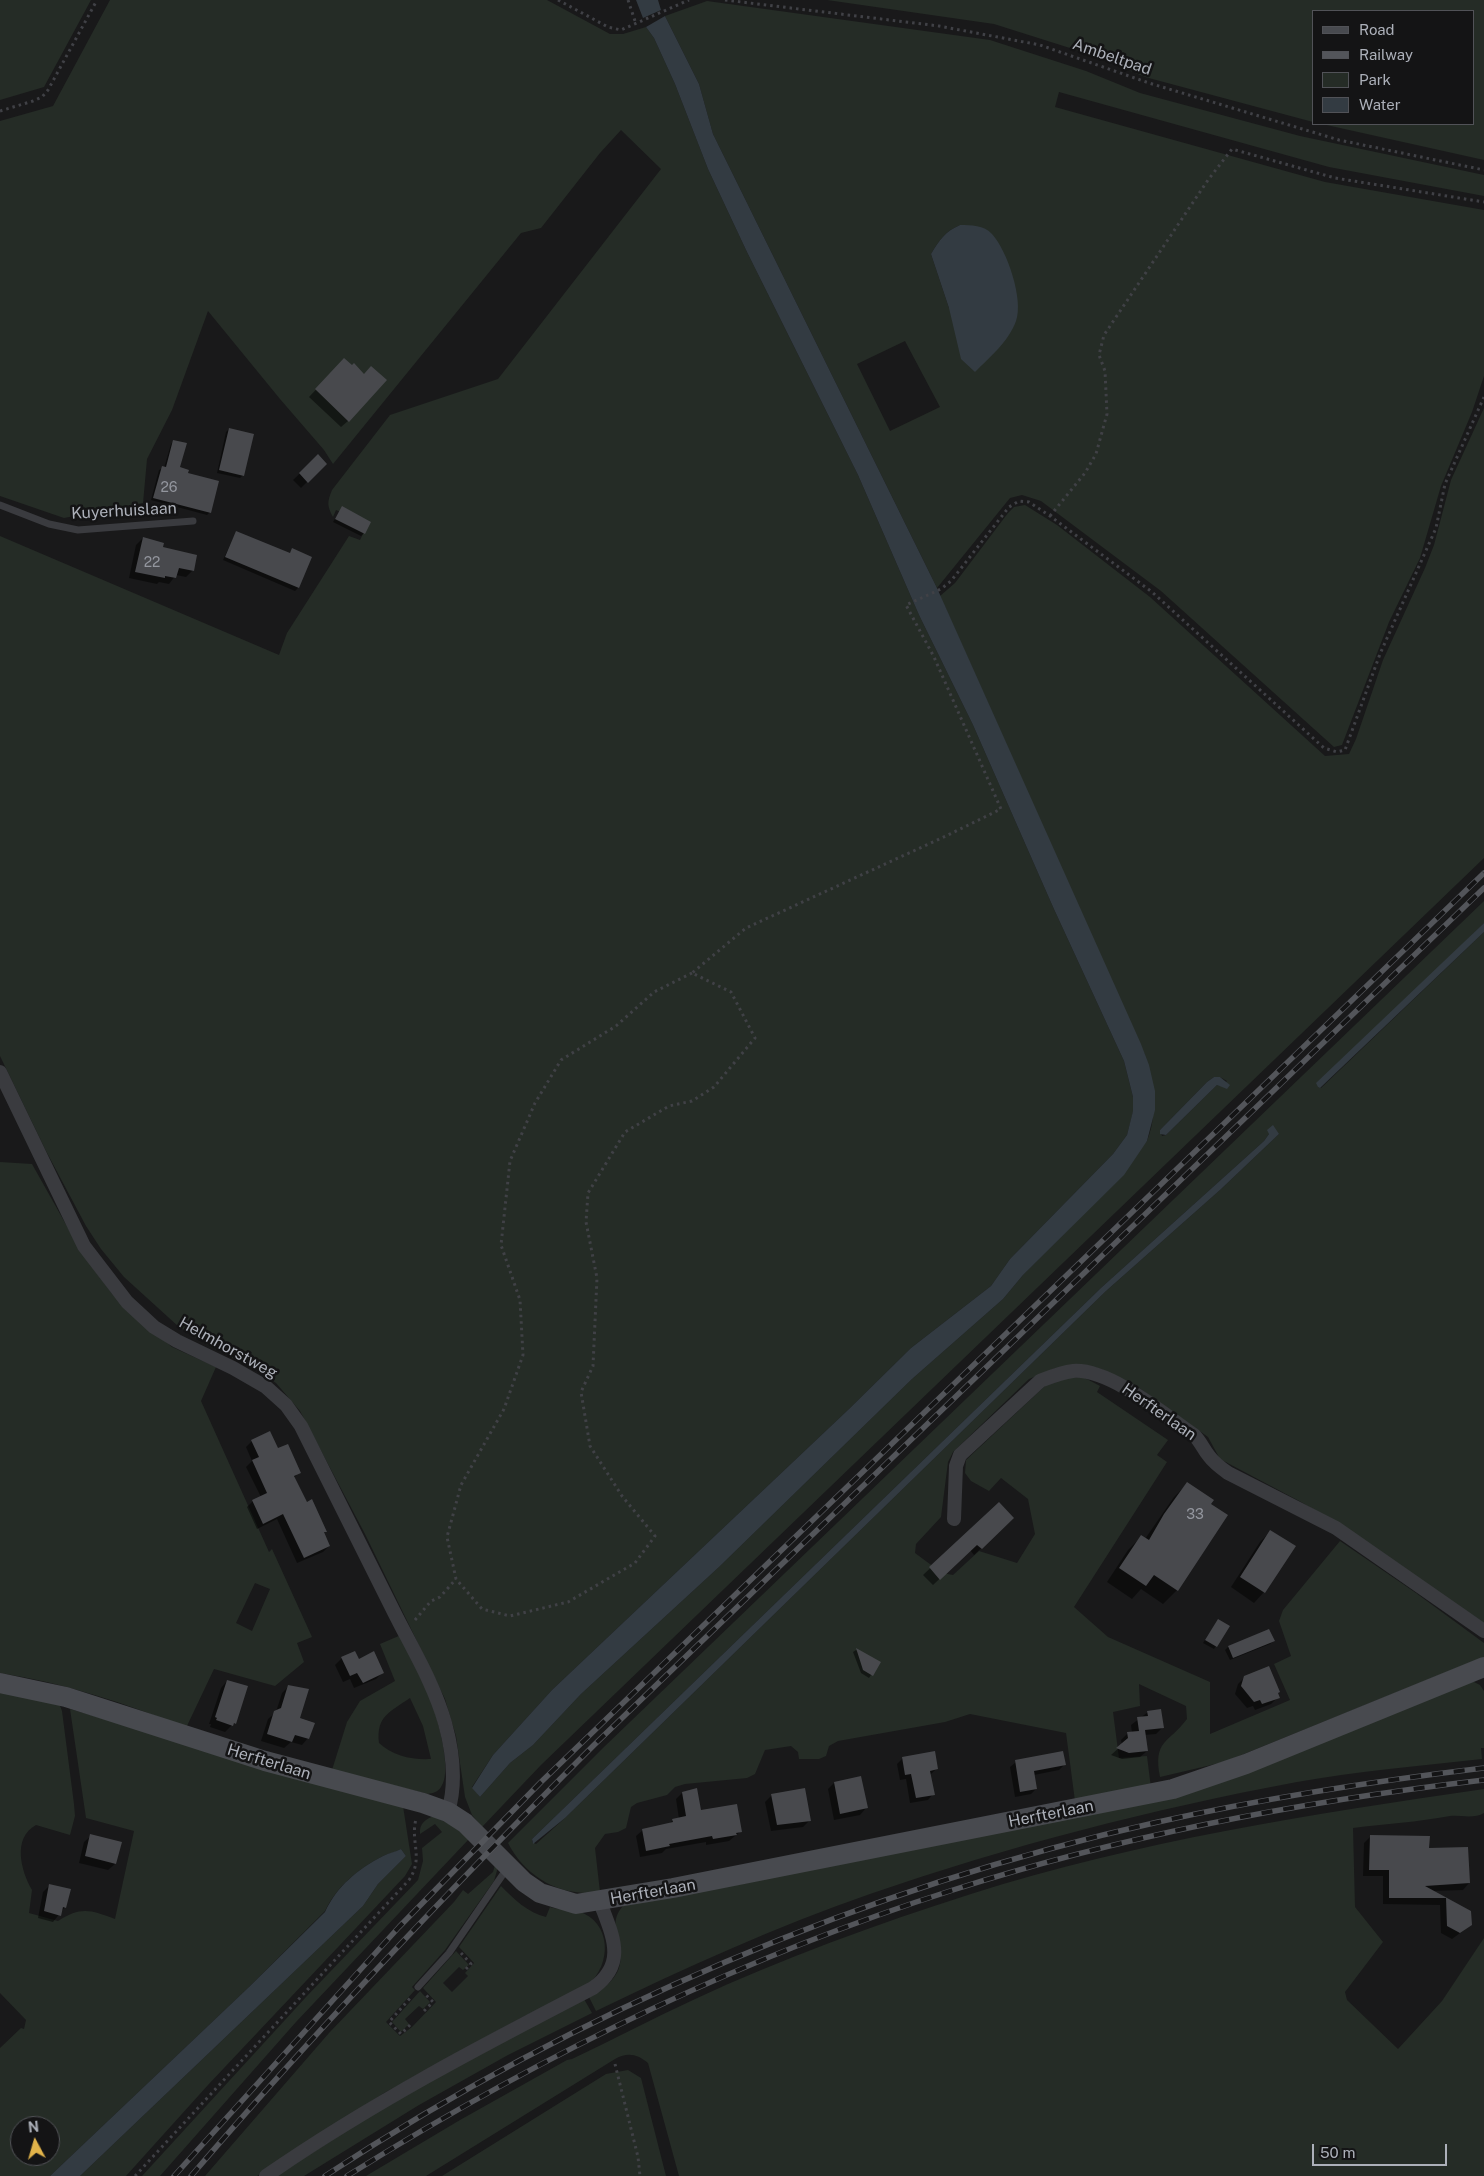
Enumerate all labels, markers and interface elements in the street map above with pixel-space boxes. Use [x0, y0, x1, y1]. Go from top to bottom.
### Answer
legend [1312, 10, 1474, 125]
text: Road [1359, 21, 1395, 38]
street label: Ambeltpad [1070, 35, 1154, 79]
text: Railway [1359, 46, 1413, 63]
text: Park [1359, 71, 1391, 88]
text: Water [1359, 96, 1401, 113]
house number: 26 [160, 480, 178, 496]
street label: Kuyerhuislaan [71, 499, 177, 523]
house number: 22 [144, 555, 160, 571]
street label: Helmhorstweg [175, 1313, 281, 1383]
street label: Herfterlaan [1118, 1379, 1200, 1445]
house number: 33 [1186, 1507, 1204, 1523]
street label: Herfterlaan [225, 1740, 313, 1784]
street label: Herfterlaan [1007, 1796, 1095, 1832]
street label: Herfterlaan [609, 1875, 697, 1909]
north arrow [10, 2116, 60, 2166]
text: N [27, 2119, 40, 2136]
scale bar [1314, 2134, 1449, 2166]
text: 50 m [1320, 2144, 1355, 2161]

